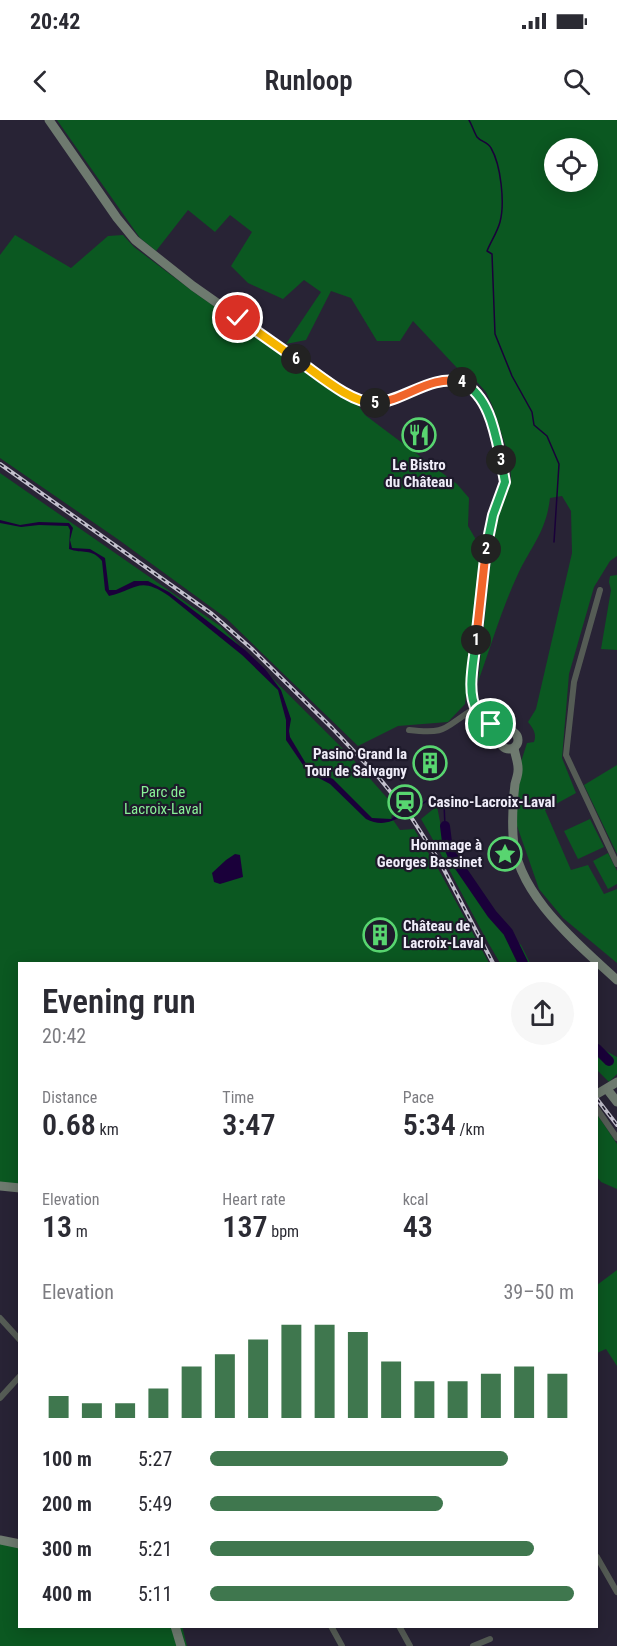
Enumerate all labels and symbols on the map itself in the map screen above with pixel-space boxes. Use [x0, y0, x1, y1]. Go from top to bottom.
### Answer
pin [212, 292, 263, 343]
pin: 6 [281, 344, 311, 374]
pin: 4 [447, 367, 477, 397]
pin: 5 [360, 388, 390, 418]
restaurant icon: Le Bistro du Château [401, 417, 437, 453]
pin: 3 [486, 445, 516, 475]
place label: Le Bistro du Château [385, 456, 453, 491]
pin: 2 [471, 534, 501, 564]
pin: 1 [461, 625, 491, 655]
pin [465, 698, 516, 749]
place label: Pasino Grand la Tour de Salvagny [305, 745, 407, 780]
building icon: Pasino Grand la Tour de Salvagny [412, 745, 448, 781]
park label: Parc de Lacroix-Laval [124, 783, 202, 818]
station icon: Casino-Lacroix-Laval [387, 784, 423, 820]
place label: Casino-Lacroix-Laval [428, 793, 555, 811]
place label: Hommage à Georges Bassinet [377, 836, 482, 871]
place icon: Hommage à Georges Bassinet [487, 836, 523, 872]
building icon: Château de Lacroix-Laval [362, 917, 398, 953]
place label: Château de Lacroix-Laval [403, 917, 484, 952]

